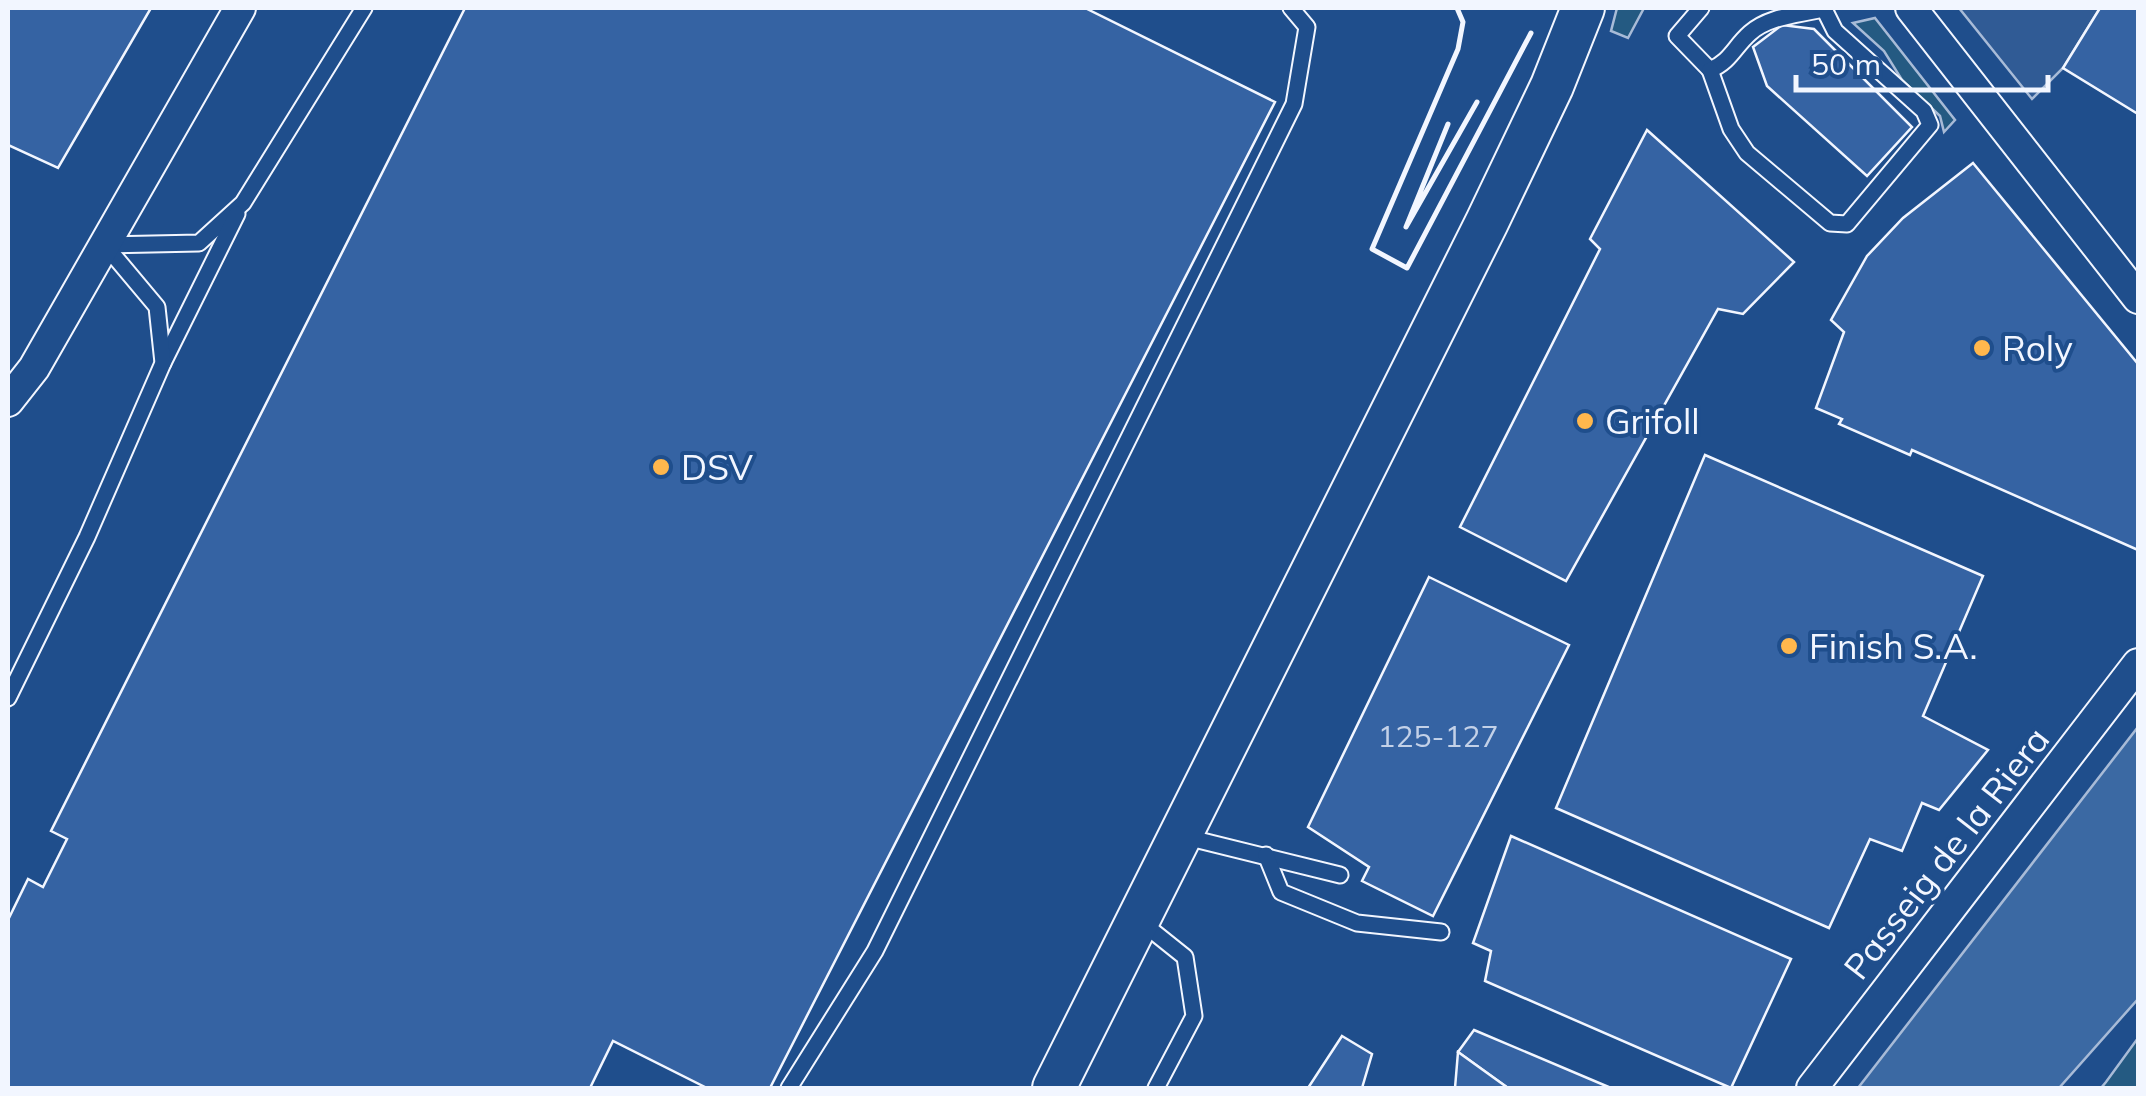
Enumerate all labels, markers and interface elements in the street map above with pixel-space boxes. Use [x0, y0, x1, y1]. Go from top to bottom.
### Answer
scale bar [1796, 30, 2048, 92]
text: 50 m [1811, 45, 1881, 83]
place label: Roly [2002, 326, 2073, 370]
marker: Roly [1971, 337, 1993, 359]
place label: Grifoll [1605, 399, 1700, 443]
marker: Grifoll [1574, 410, 1596, 432]
place label: DSV [681, 445, 754, 489]
marker: DSV [650, 456, 672, 478]
place label: Finish S.A. [1809, 624, 1977, 668]
marker: Finish S.A. [1778, 635, 1800, 657]
house number: 125-127 [1378, 717, 1498, 755]
street label: Passeig de la Riera [1834, 718, 2058, 988]

